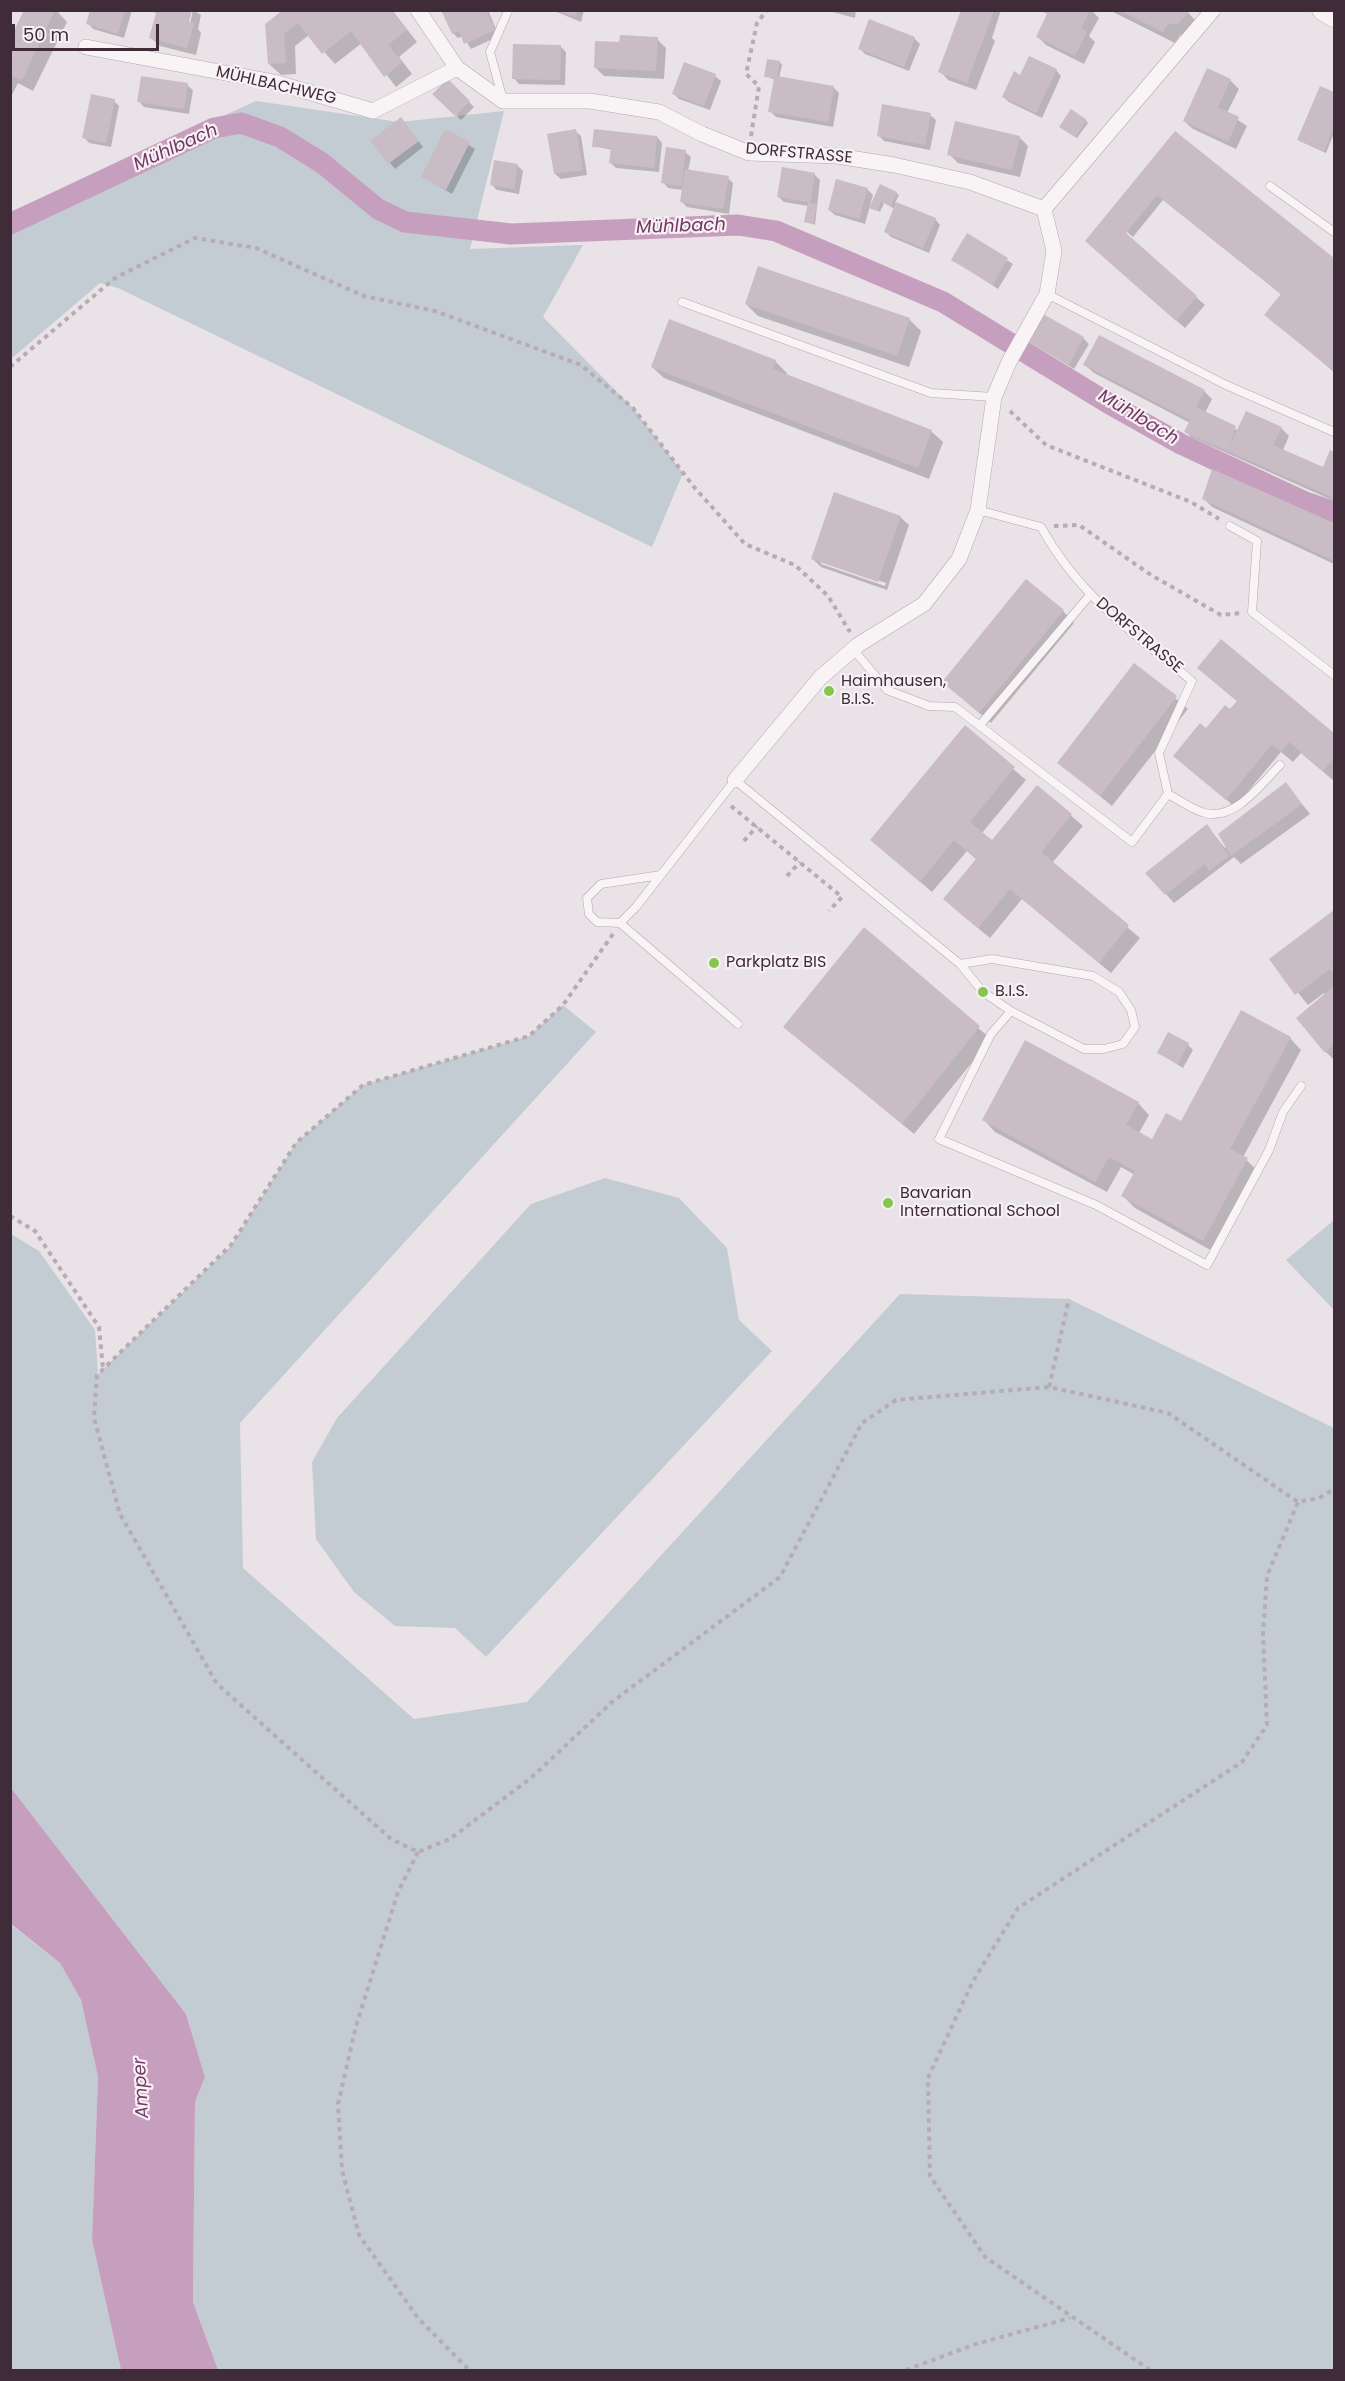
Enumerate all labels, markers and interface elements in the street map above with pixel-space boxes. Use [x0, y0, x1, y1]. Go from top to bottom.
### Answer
scale bar [15, 12, 162, 50]
text: 50 m [23, 22, 69, 47]
street label: MÜHLBACHWEG [214, 63, 338, 109]
water label: Mühlbach [131, 120, 221, 176]
street label: DORFSTRASSE [745, 140, 853, 168]
water label: Mühlbach [636, 215, 726, 239]
water label: Mühlbach [1094, 386, 1182, 450]
street label: DORFSTRASSE [1092, 594, 1186, 678]
place label: Haimhausen, B.I.S. [841, 672, 946, 710]
marker: Haimhausen, B.I.S. [822, 684, 836, 698]
place label: Parkplatz BIS [726, 953, 826, 973]
marker: Parkplatz BIS [707, 956, 721, 970]
place label: B.I.S. [995, 982, 1028, 1002]
marker: B.I.S. [976, 985, 990, 999]
place label: Bavarian International School [900, 1184, 1060, 1222]
marker: Bavarian International School [881, 1196, 895, 1210]
water label: Amper [130, 2057, 154, 2119]

